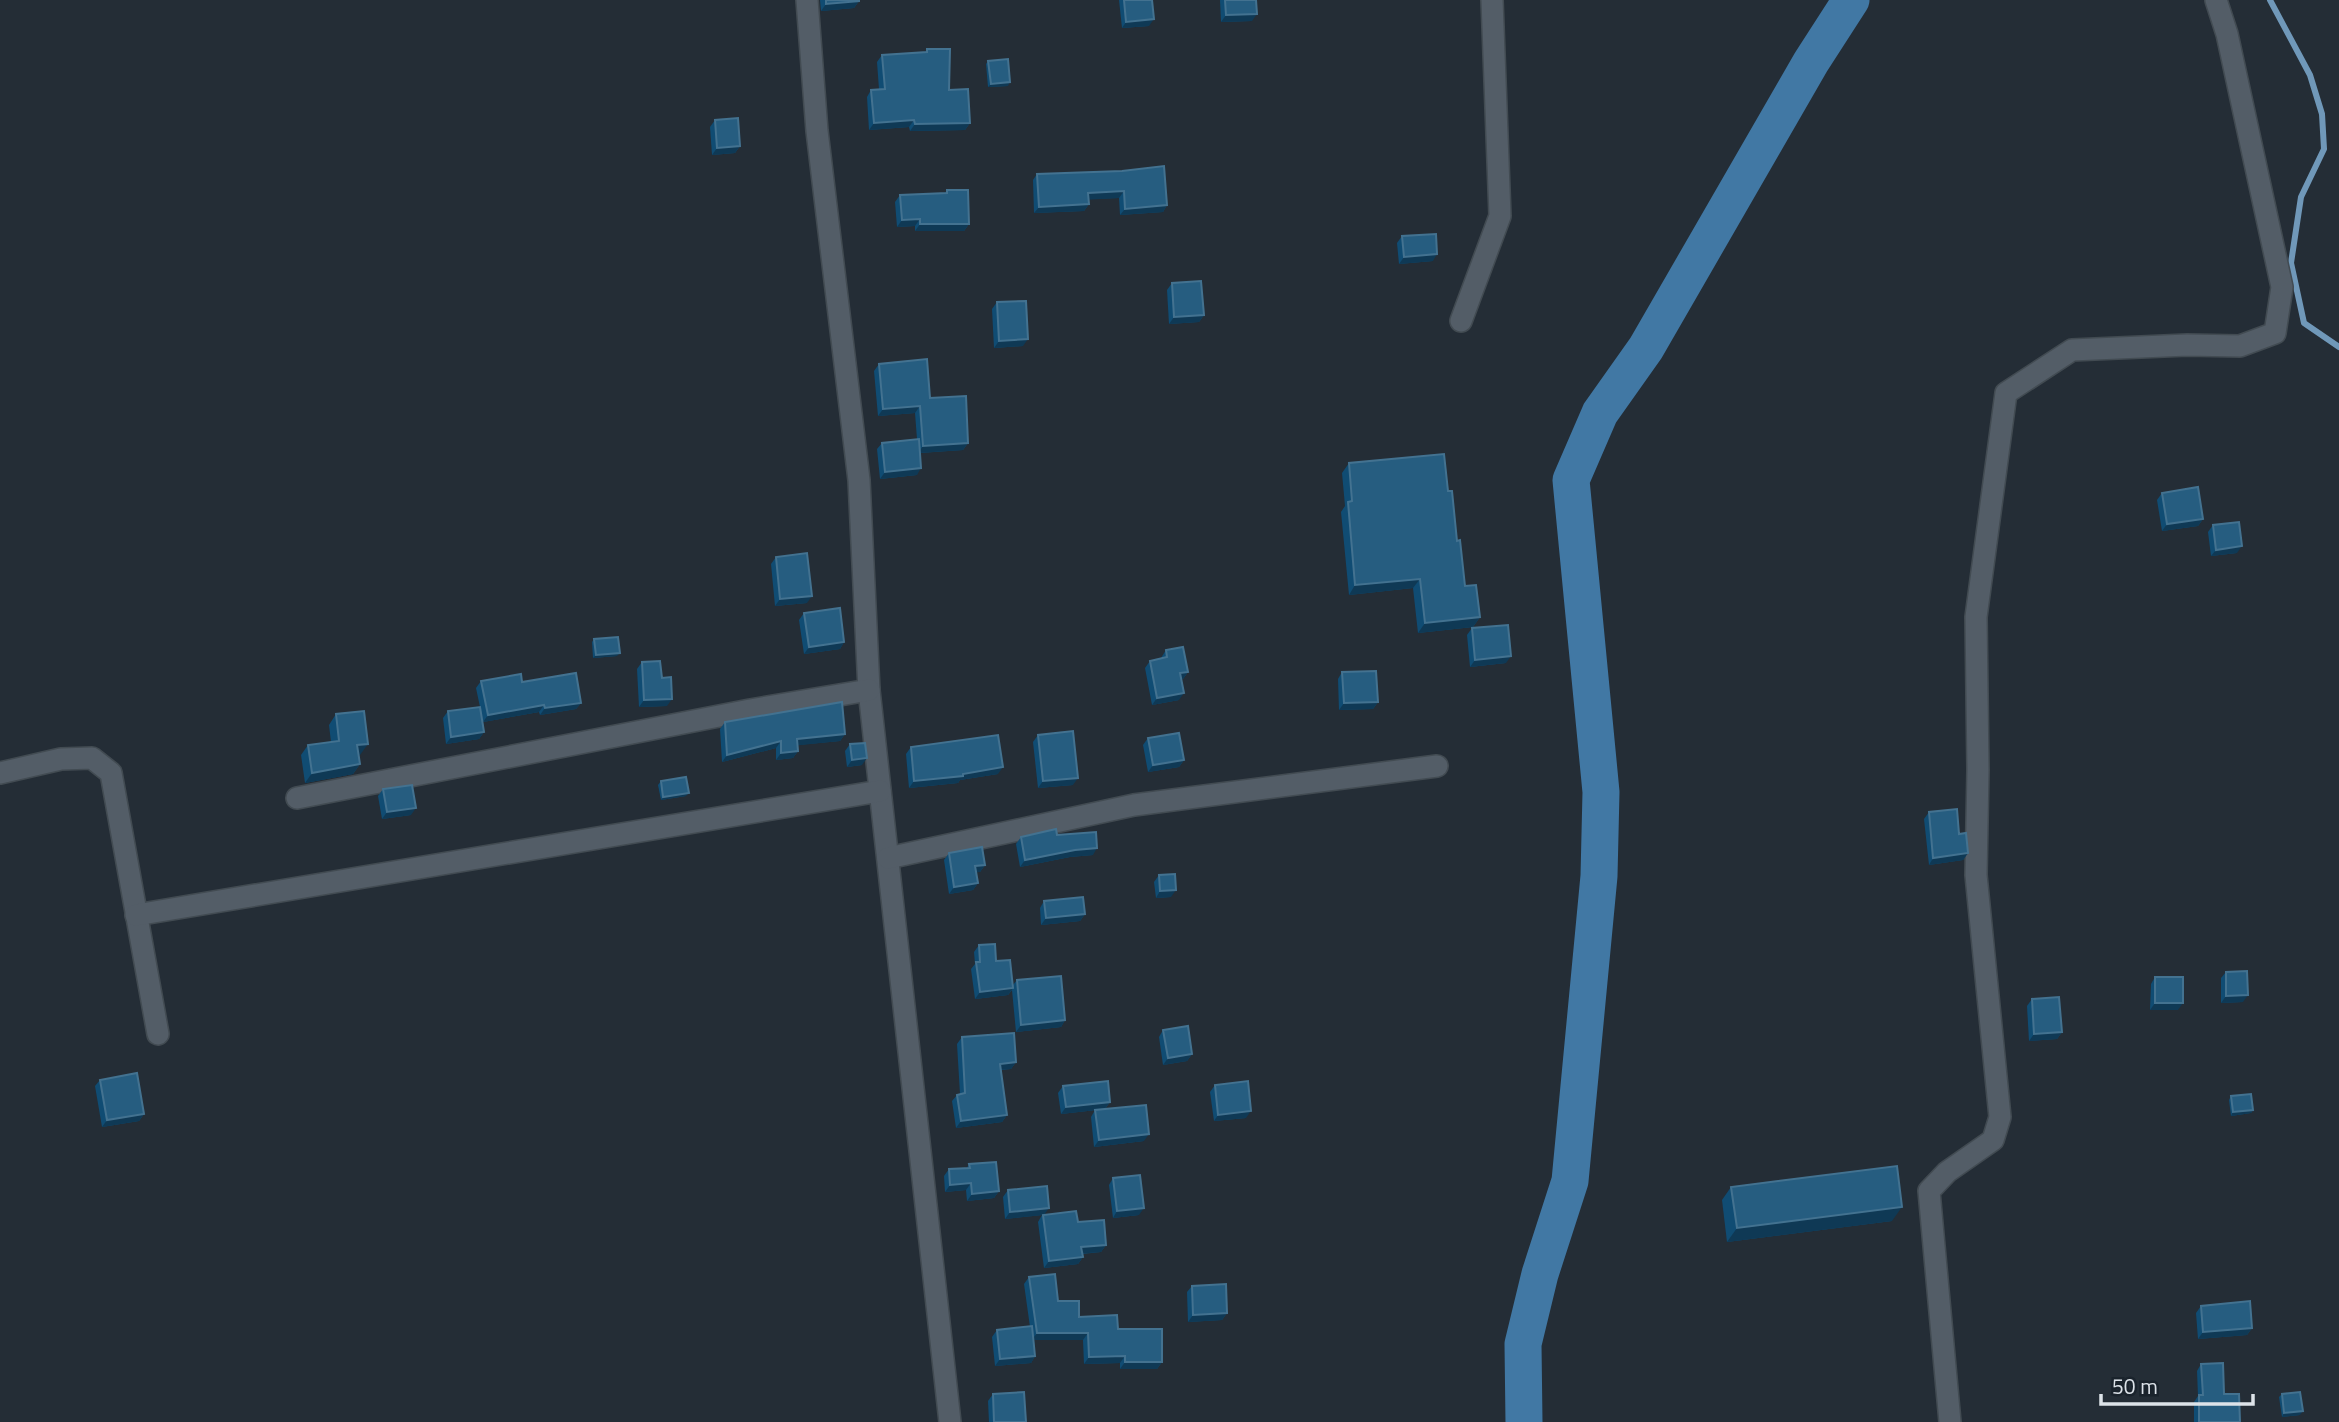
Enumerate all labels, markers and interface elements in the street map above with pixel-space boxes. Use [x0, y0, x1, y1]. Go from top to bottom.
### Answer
scale bar [2101, 1362, 2253, 1406]
text: 50 m [2112, 1370, 2158, 1402]

